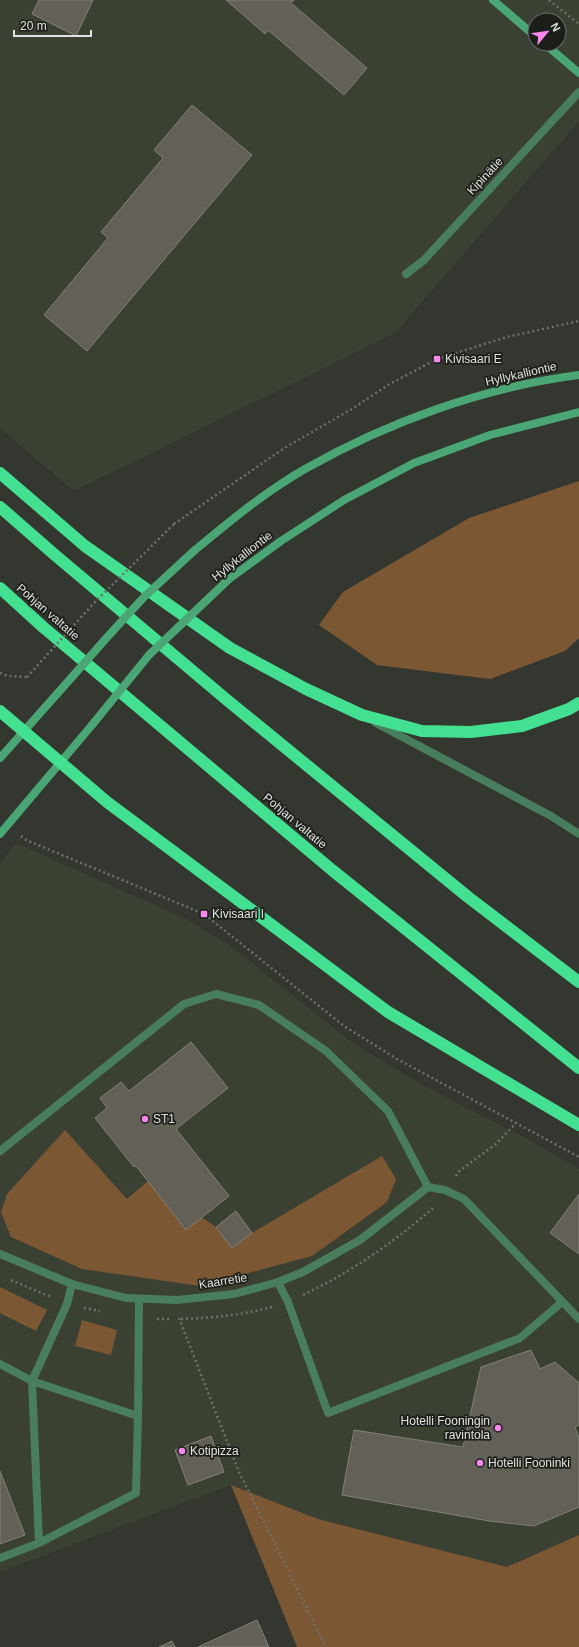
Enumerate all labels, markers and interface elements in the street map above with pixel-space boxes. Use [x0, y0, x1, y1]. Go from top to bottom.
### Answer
scale bar [14, 12, 91, 38]
north arrow [527, 12, 567, 52]
text: 20 m [20, 19, 47, 33]
text: N [549, 21, 563, 34]
street label: Kipinätie [464, 154, 506, 198]
place label: Kivisaari E [445, 352, 502, 366]
marker: Kivisaari E [432, 354, 442, 364]
street label: Hyllykalliontie [484, 359, 558, 389]
street label: Hyllykalliontie [209, 528, 275, 584]
street label: Pohjan valtatie [14, 581, 83, 643]
street label: Pohjan valtatie [260, 790, 330, 852]
place label: Kivisaari I [212, 907, 264, 921]
marker: Kivisaari I [199, 909, 209, 919]
place label: ST1 [153, 1112, 175, 1126]
marker: ST1 [140, 1114, 150, 1124]
street label: Kaarretie [198, 1270, 248, 1292]
place label: Hotelli Fooningin ravintola [401, 1414, 490, 1442]
marker: Hotelli Fooningin ravintola [493, 1423, 503, 1433]
place label: Kotipizza [190, 1444, 239, 1458]
marker: Kotipizza [177, 1446, 187, 1456]
place label: Hotelli Fooninki [488, 1456, 570, 1470]
marker: Hotelli Fooninki [475, 1458, 485, 1468]

